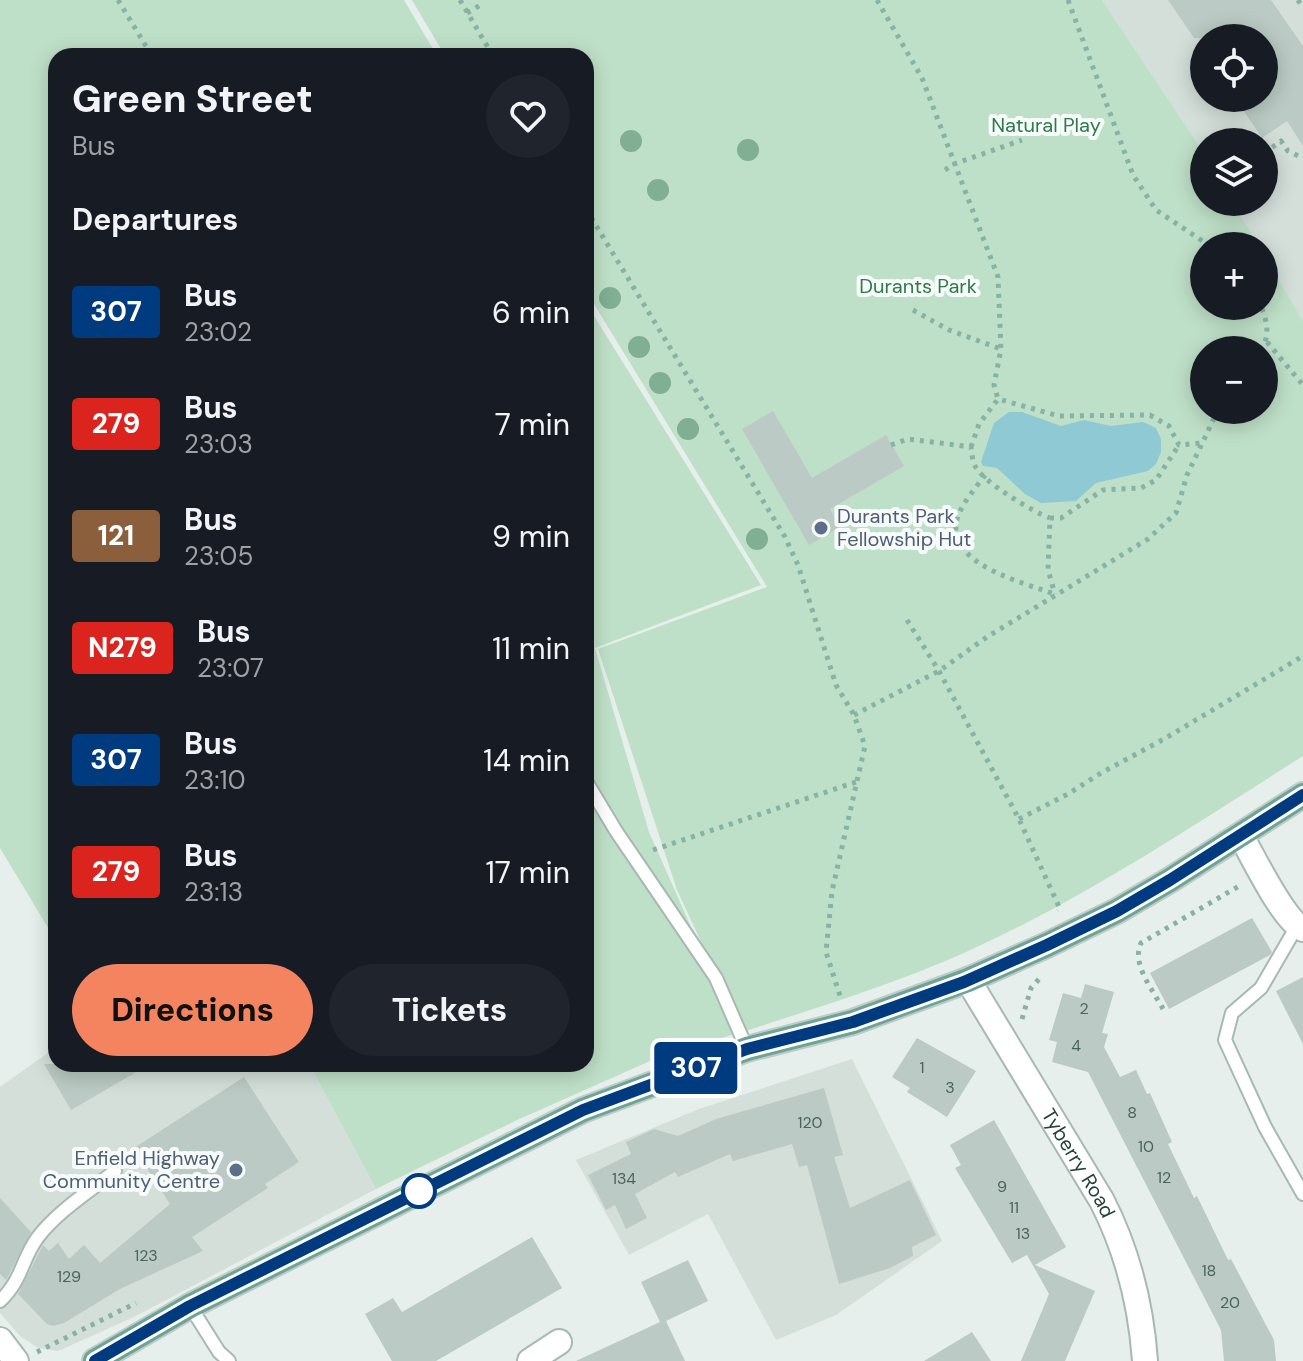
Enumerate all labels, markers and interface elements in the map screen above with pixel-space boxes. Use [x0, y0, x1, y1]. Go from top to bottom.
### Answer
map controls [1190, 24, 1278, 424]
button: locate [1190, 24, 1278, 112]
text: Green Street [72, 74, 313, 124]
button: heart [486, 74, 570, 158]
park label: Natural Play [991, 112, 1101, 138]
button: layers [1190, 128, 1278, 216]
text: Bus [72, 129, 116, 163]
text: Departures [72, 200, 238, 239]
button: + [1190, 232, 1278, 320]
park label: Durants Park [859, 273, 977, 299]
text: Bus [184, 276, 238, 315]
text: 307 [90, 293, 142, 330]
text: 6 min [492, 293, 570, 332]
text: 23:02 [184, 315, 252, 349]
button: − [1190, 336, 1278, 424]
text: Bus [184, 388, 238, 427]
text: 279 [92, 405, 140, 442]
text: 7 min [495, 405, 570, 444]
text: 23:03 [184, 427, 253, 461]
text: Bus [184, 500, 238, 539]
place label: Durants Park Fellowship Hut [837, 503, 972, 552]
text: 121 [98, 517, 134, 554]
text: 9 min [492, 517, 570, 556]
marker: Durants Park Fellowship Hut [812, 519, 830, 537]
text: 23:05 [184, 539, 253, 573]
text: Bus [197, 612, 250, 651]
text: N279 [88, 629, 157, 666]
text: 11 min [492, 629, 570, 668]
text: 23:07 [197, 651, 264, 685]
text: Bus [184, 724, 238, 763]
text: 307 [90, 741, 142, 778]
text: 14 min [483, 741, 570, 780]
text: 23:10 [184, 763, 246, 797]
text: Bus [184, 836, 238, 875]
text: 279 [92, 853, 140, 890]
text: 17 min [485, 853, 570, 892]
text: 23:13 [184, 875, 243, 909]
button: Directions [72, 964, 313, 1056]
button: Tickets [329, 964, 570, 1056]
house number: 2 [1079, 998, 1089, 1019]
house number: 4 [1071, 1035, 1081, 1056]
line badge: 307 [650, 1042, 742, 1094]
text: 307 [670, 1049, 722, 1086]
house number: 1 [920, 1057, 925, 1078]
house number: 3 [945, 1077, 955, 1098]
house number: 8 [1127, 1102, 1137, 1123]
street label: Tyberry Road [1036, 1104, 1121, 1222]
house number: 120 [798, 1112, 823, 1133]
house number: 10 [1138, 1136, 1154, 1157]
place label: Enfield Highway Community Centre [43, 1145, 220, 1194]
marker: Enfield Highway Community Centre [227, 1161, 245, 1179]
house number: 12 [1157, 1167, 1171, 1188]
house number: 134 [612, 1168, 636, 1189]
unlabelled marker [402, 1174, 436, 1208]
house number: 9 [997, 1176, 1007, 1197]
house number: 11 [1009, 1197, 1019, 1218]
house number: 13 [1016, 1223, 1030, 1244]
house number: 123 [134, 1245, 158, 1266]
house number: 18 [1202, 1260, 1216, 1281]
house number: 129 [57, 1266, 81, 1287]
house number: 20 [1220, 1292, 1240, 1313]

